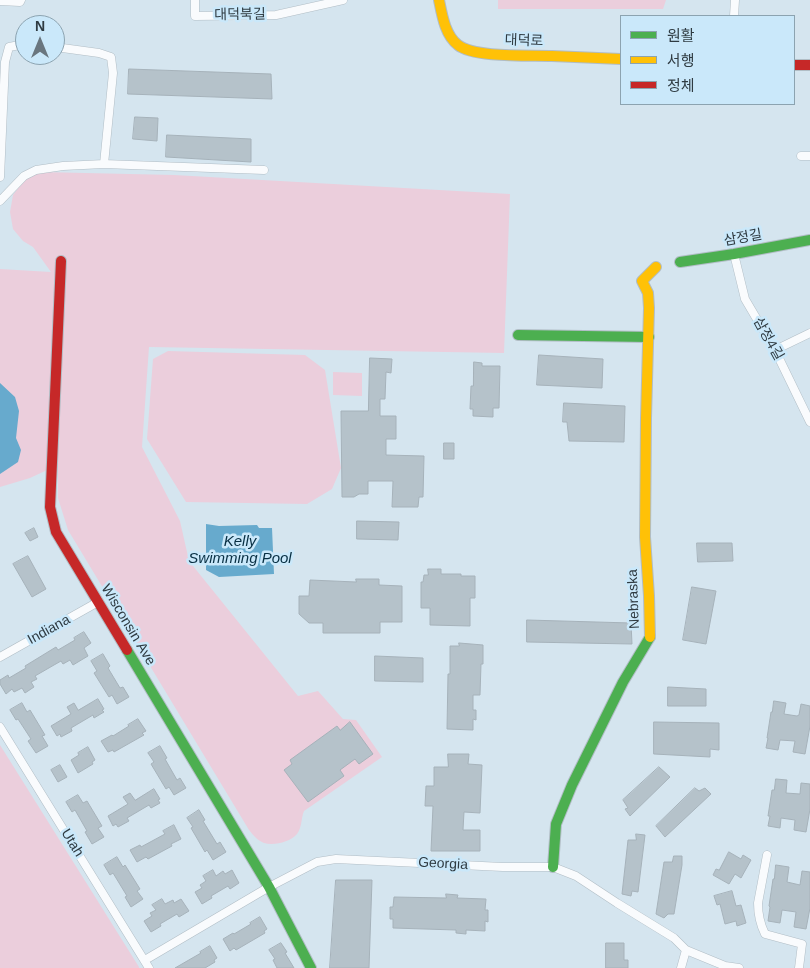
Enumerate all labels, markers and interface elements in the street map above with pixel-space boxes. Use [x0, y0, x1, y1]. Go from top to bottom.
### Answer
street label: 대덕북길 [214, 6, 266, 24]
north arrow [15, 15, 65, 65]
legend [620, 15, 795, 105]
text: N [35, 18, 45, 34]
text: 원활 [667, 27, 695, 44]
street label: 대덕로 [504, 32, 544, 50]
text: 서행 [667, 52, 695, 69]
text: 정체 [667, 77, 695, 94]
street label: 삼정길 [723, 226, 763, 250]
street label: 삼정4길 [749, 315, 787, 363]
water label: Kelly Swimming Pool [188, 533, 292, 568]
street label: Nebraska [625, 569, 643, 629]
street label: Wisconsin Ave [97, 581, 159, 669]
street label: Indiana [25, 612, 73, 648]
street label: Utah [57, 826, 87, 860]
street label: Georgia [418, 854, 468, 874]

